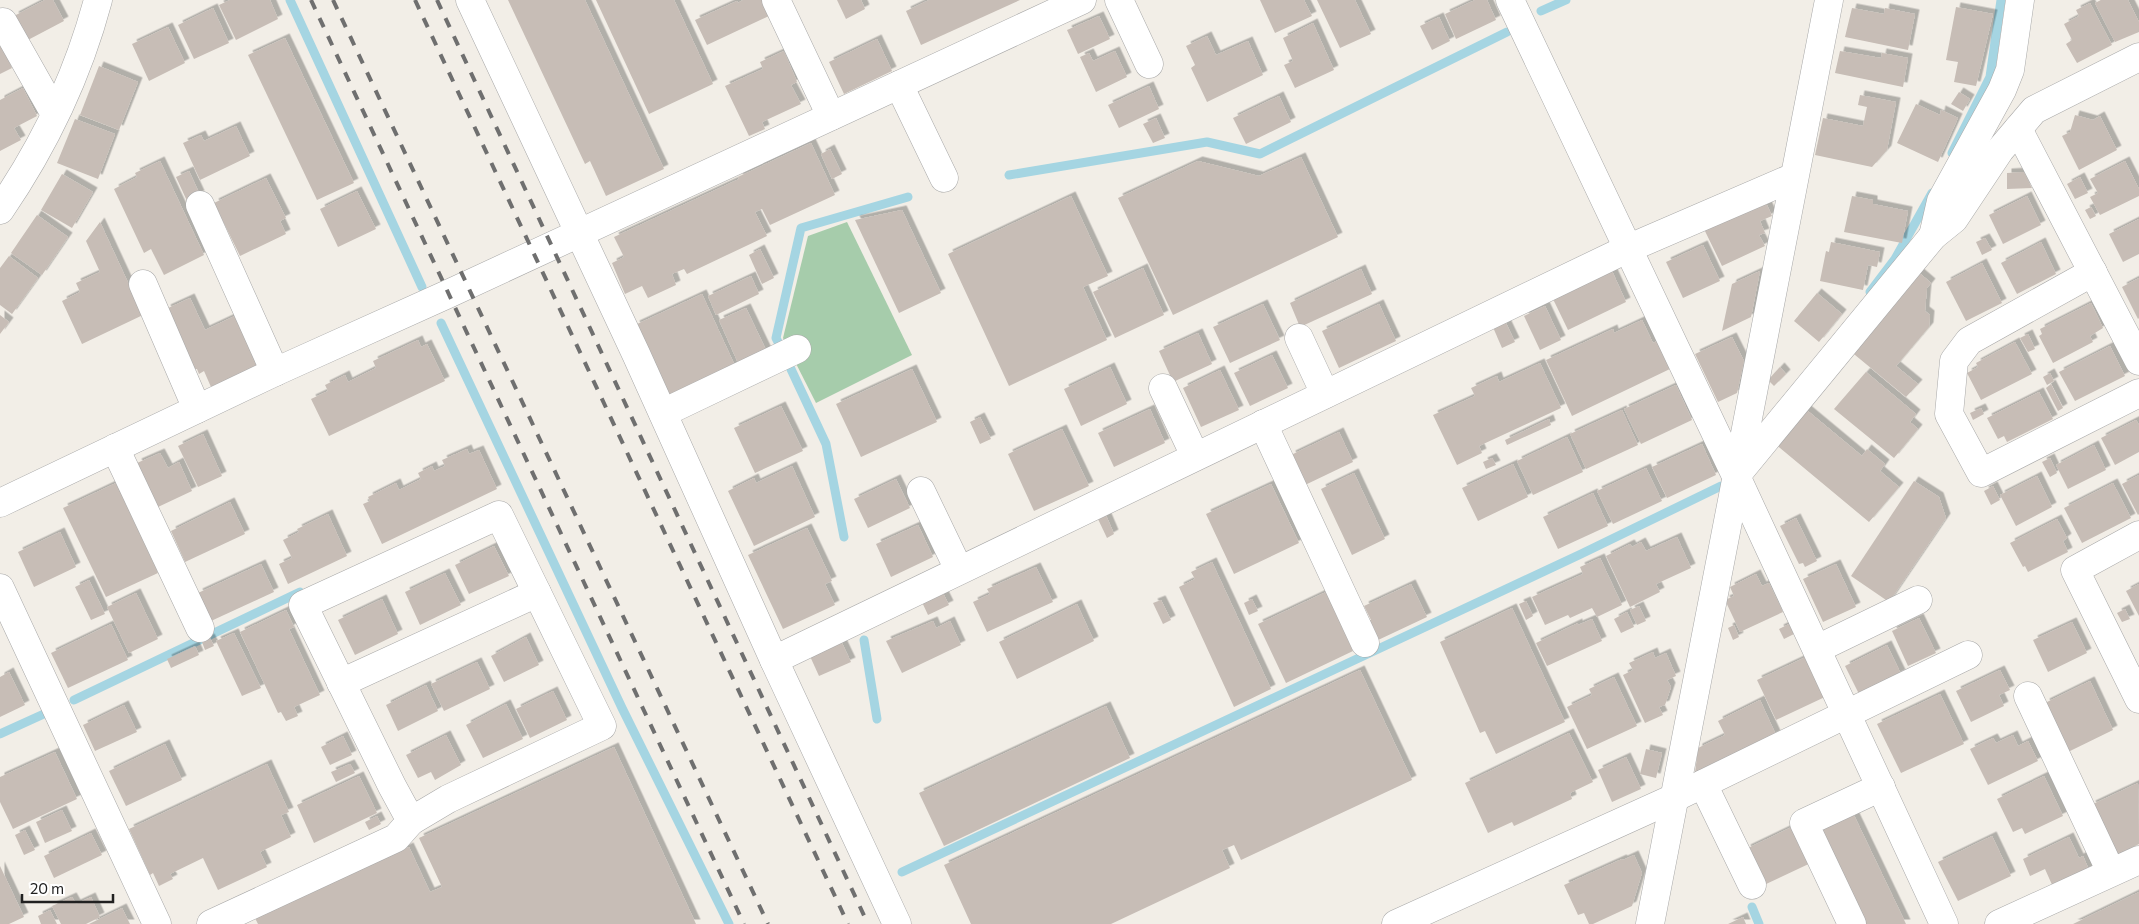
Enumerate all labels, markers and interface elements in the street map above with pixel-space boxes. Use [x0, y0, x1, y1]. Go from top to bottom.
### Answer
scale bar [22, 872, 114, 904]
text: 20 m [30, 879, 64, 897]

